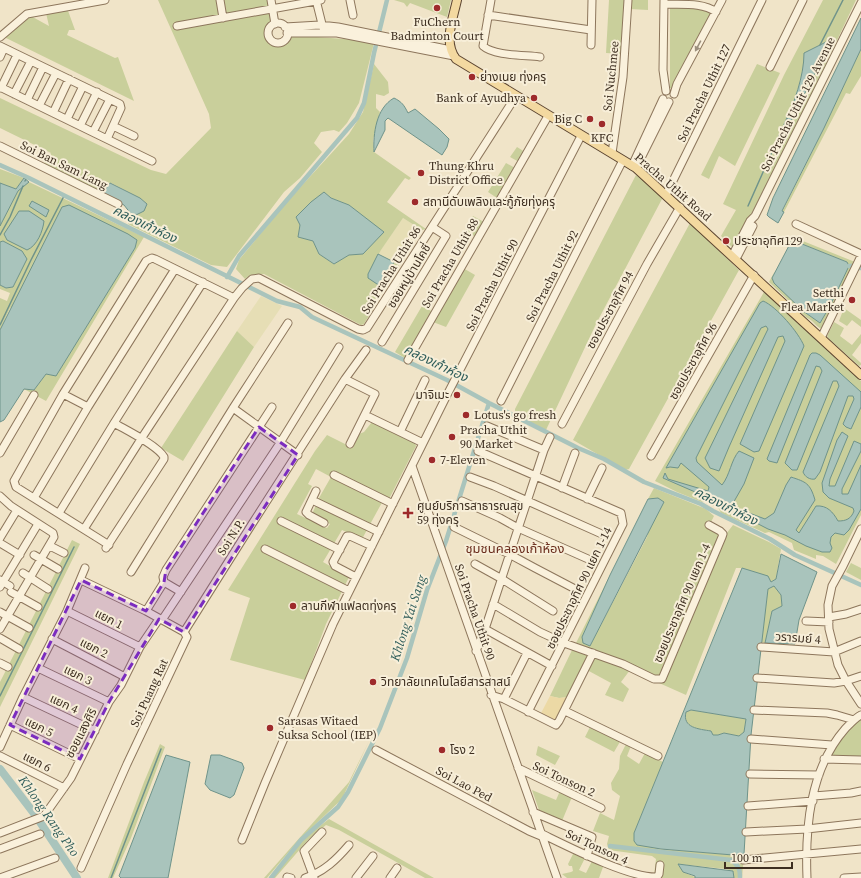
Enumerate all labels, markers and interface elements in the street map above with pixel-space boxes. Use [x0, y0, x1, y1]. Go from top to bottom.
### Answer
marker: FuChern Badminton Court [432, 3, 442, 13]
place label: FuChern Badminton Court [391, 14, 484, 44]
street label: Soi Pracha Uthit 129 Avenue [757, 34, 839, 174]
street label: Soi Nuchmee [599, 40, 623, 112]
one-way arrow [695, 40, 701, 52]
street label: Soi Pracha Uthit 127 [673, 41, 735, 145]
place label: ย่างเนย ทุ่งครุ [480, 69, 546, 85]
marker: ย่างเนย ทุ่งครุ [467, 72, 477, 82]
place label: Bank of Ayudhya [436, 90, 527, 106]
marker: Bank of Ayudhya [529, 93, 539, 103]
place label: Big C [554, 111, 582, 127]
marker: Big C [585, 114, 595, 124]
marker: KFC [597, 119, 607, 129]
place label: KFC [591, 130, 614, 146]
street label: Soi Ban Sam Lang [18, 137, 110, 193]
street label: Pracha Uthit Road [631, 149, 715, 225]
place label: Thung Khru District Office [429, 158, 503, 188]
marker: Thung Khru District Office [416, 168, 426, 178]
place label: สถานีดับเพลิงและกู้ภัยทุ่งครุ [423, 194, 555, 210]
marker: สถานีดับเพลิงและกู้ภัยทุ่งครุ [410, 197, 420, 207]
water label: คลองเก้าห้อง [110, 201, 181, 247]
street label: Soi Pracha Uthit 88 [418, 215, 482, 311]
street label: Soi Pracha Uthit 86 [358, 223, 424, 317]
street label: Soi Pracha Uthit 92 [522, 227, 582, 325]
place label: ประชาอุทิศ129 [734, 233, 802, 249]
street label: Soi Pracha Uthit 90 [462, 236, 522, 334]
marker: ประชาอุทิศ129 [721, 236, 731, 246]
street label: ซอยหมู่บ้านโคซี่ [383, 240, 434, 311]
street label: ซอยประชาอุทิศ 94 [583, 268, 637, 352]
place label: Setthi Flea Market [781, 285, 844, 315]
marker: Setthi Flea Market [847, 295, 857, 305]
street label: ซอยประชาอุทิศ 96 [665, 320, 721, 402]
water label: คลองเก้าห้อง [401, 340, 472, 386]
place label: มาจิเมะ [415, 387, 449, 403]
marker: มาจิเมะ [452, 390, 462, 400]
place label: Lotus's go fresh [474, 407, 556, 423]
marker: Lotus's go fresh [461, 410, 471, 420]
place label: Pracha Uthit 90 Market [460, 422, 527, 452]
marker: Pracha Uthit 90 Market [447, 432, 457, 442]
place label: 7-Eleven [440, 452, 486, 468]
marker: 7-Eleven [427, 455, 437, 465]
water label: คลองเก้าห้อง [691, 483, 761, 530]
place label: ศูนย์บริการสาธารณสุข 59 ทุ่งครุ [417, 498, 523, 528]
marker: ศูนย์บริการสาธารณสุข 59 ทุ่งครุ [402, 507, 414, 519]
street label: Soi N.P. [213, 516, 249, 558]
street label: ซอยประชาอุทิศ 90 แยก 1-14 [542, 524, 616, 652]
district label: ชุมชนคลองเก้าห้อง [465, 540, 565, 557]
street label: ซอยประชาอุทิศ 90 แยก 1-4 [650, 541, 714, 665]
street label: Soi Pracha Uthit 90 [451, 562, 499, 662]
water label: Khlong Yai Sang [386, 572, 430, 664]
place label: ลานกีฬาแฟลตทุ่งครุ [301, 598, 397, 614]
marker: ลานกีฬาแฟลตทุ่งครุ [288, 601, 298, 611]
street label: แยก 1 [92, 605, 126, 633]
street label: วรารมย์ 4 [775, 628, 821, 648]
street label: แยก 2 [77, 634, 111, 662]
street label: Soi Puang Rat [126, 656, 172, 730]
street label: แยก 3 [61, 661, 95, 689]
place label: วิทยาลัยเทคโนโลยีสารสาสน์ [380, 674, 511, 690]
marker: วิทยาลัยเทคโนโลยีสารสาสน์ [368, 677, 378, 687]
street label: แยก 4 [47, 690, 81, 718]
street label: ซอยแสงศิริ [62, 705, 100, 761]
street label: แยก 5 [22, 713, 56, 741]
place label: Sarasas Witaed Suksa School (IEP) [278, 713, 377, 743]
marker: Sarasas Witaed Suksa School (IEP) [265, 723, 275, 733]
place label: โรง 2 [450, 742, 475, 758]
marker: โรง 2 [437, 745, 447, 755]
street label: แยก 6 [20, 748, 54, 776]
street label: Soi Tonson 2 [530, 758, 598, 800]
street label: Soi Lao Ped [433, 762, 495, 806]
water label: Khlong Rang Pho [14, 771, 83, 860]
street label: Soi Tonson 4 [563, 826, 631, 868]
scale bar [725, 844, 792, 870]
text: 100 m [731, 850, 763, 866]

